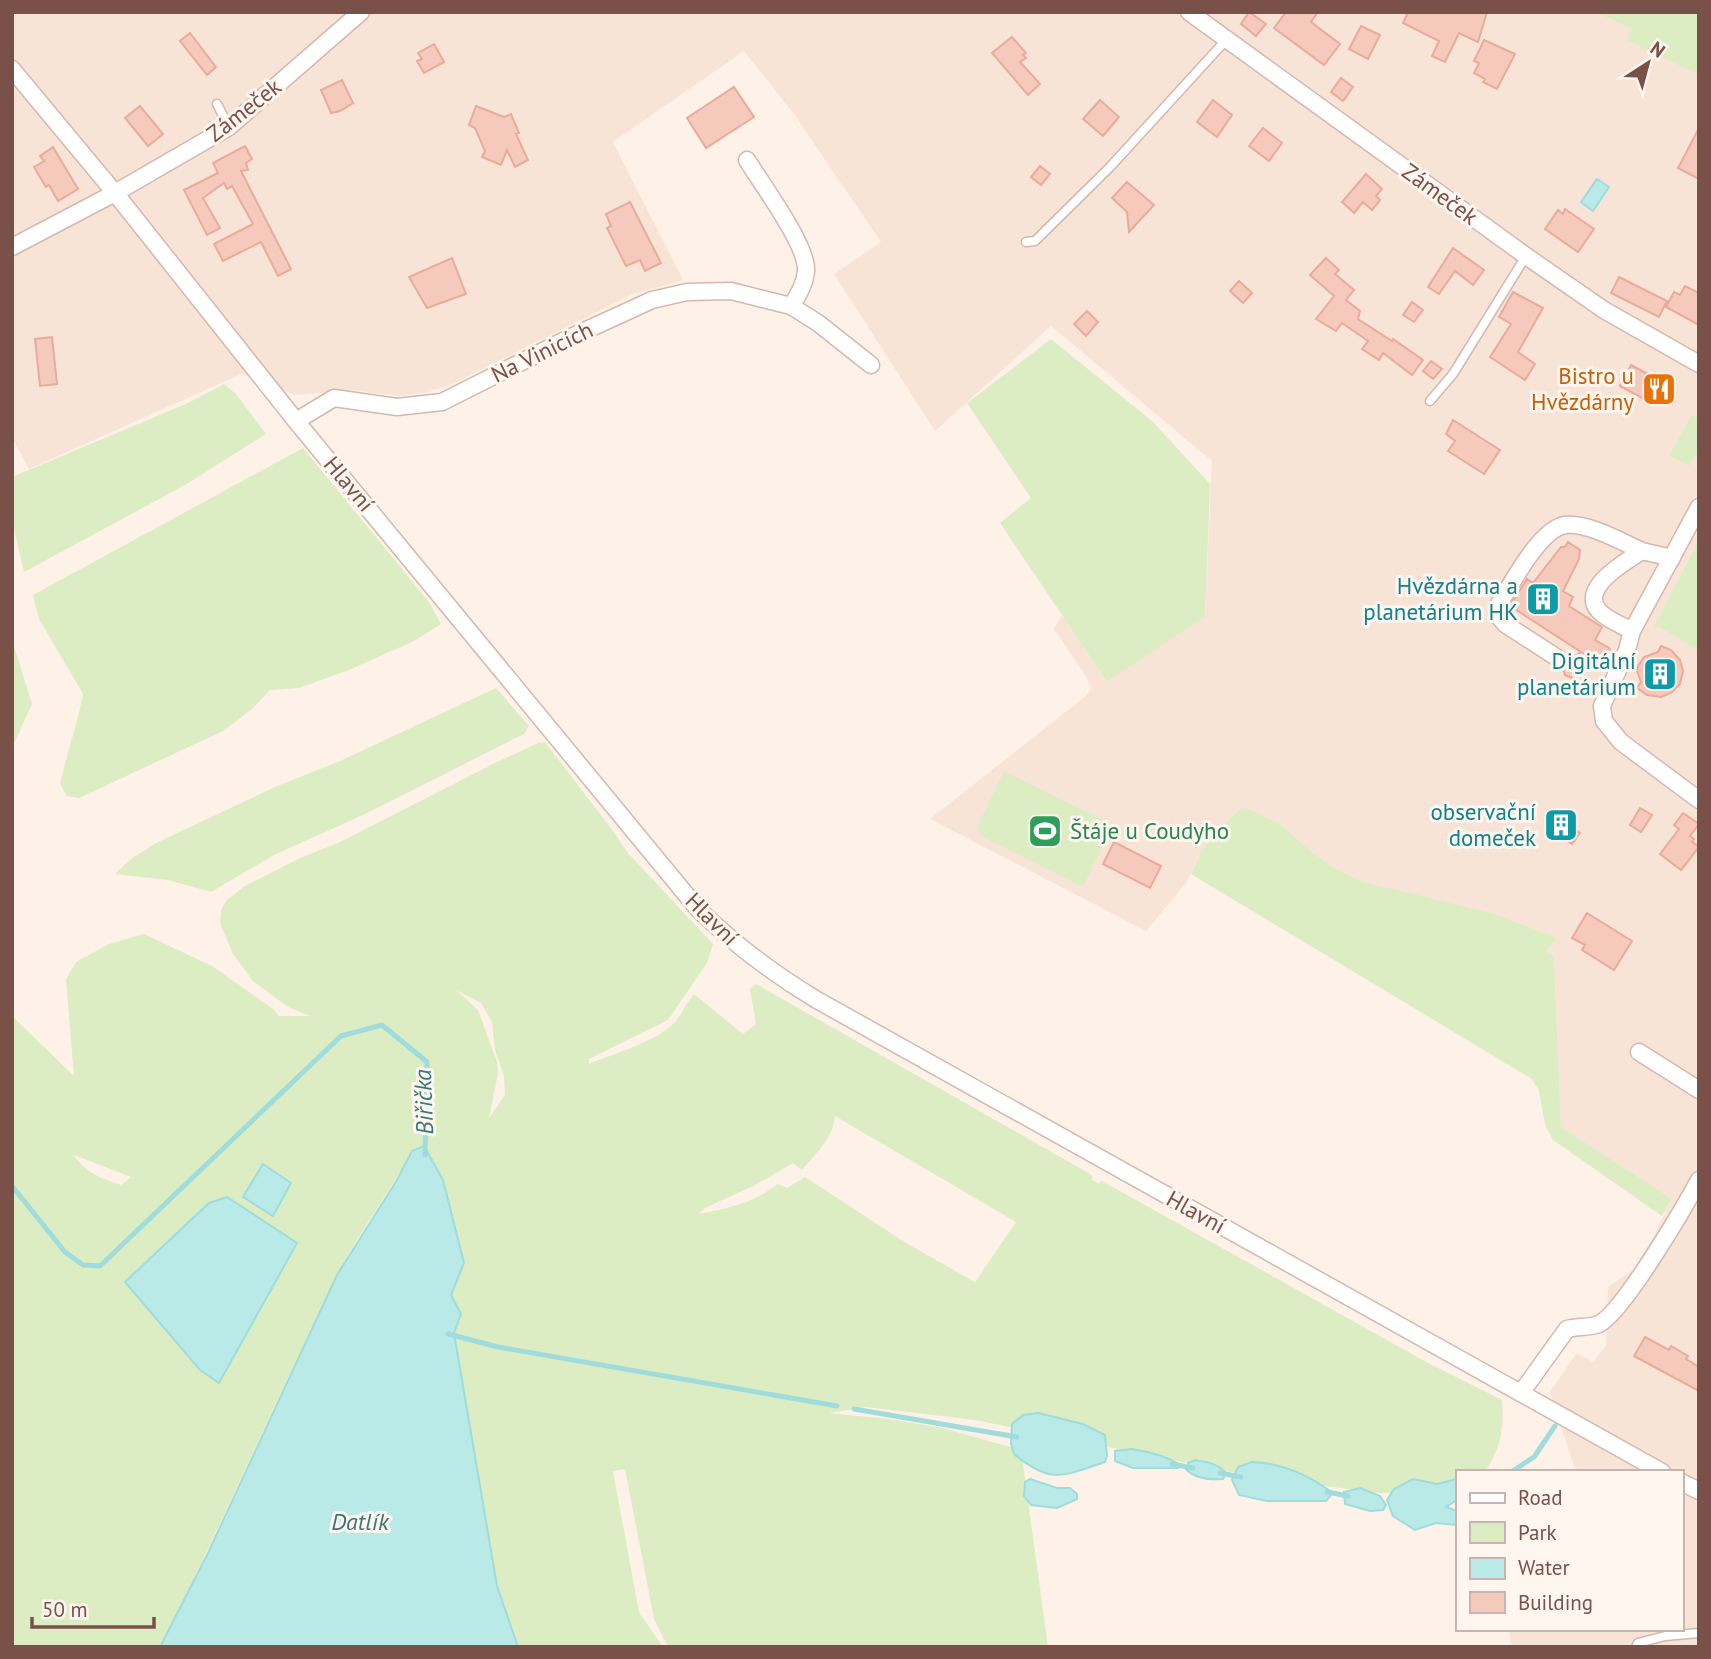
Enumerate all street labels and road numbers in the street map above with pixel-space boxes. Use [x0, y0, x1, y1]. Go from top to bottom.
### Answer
street label: Zámeček [201, 72, 287, 148]
street label: Zámeček [1397, 156, 1484, 231]
street label: Na Vinicích [486, 314, 597, 389]
street label: Hlavní [318, 450, 381, 517]
street label: Hlavní [680, 886, 745, 951]
street label: Hlavní [1161, 1184, 1231, 1240]

